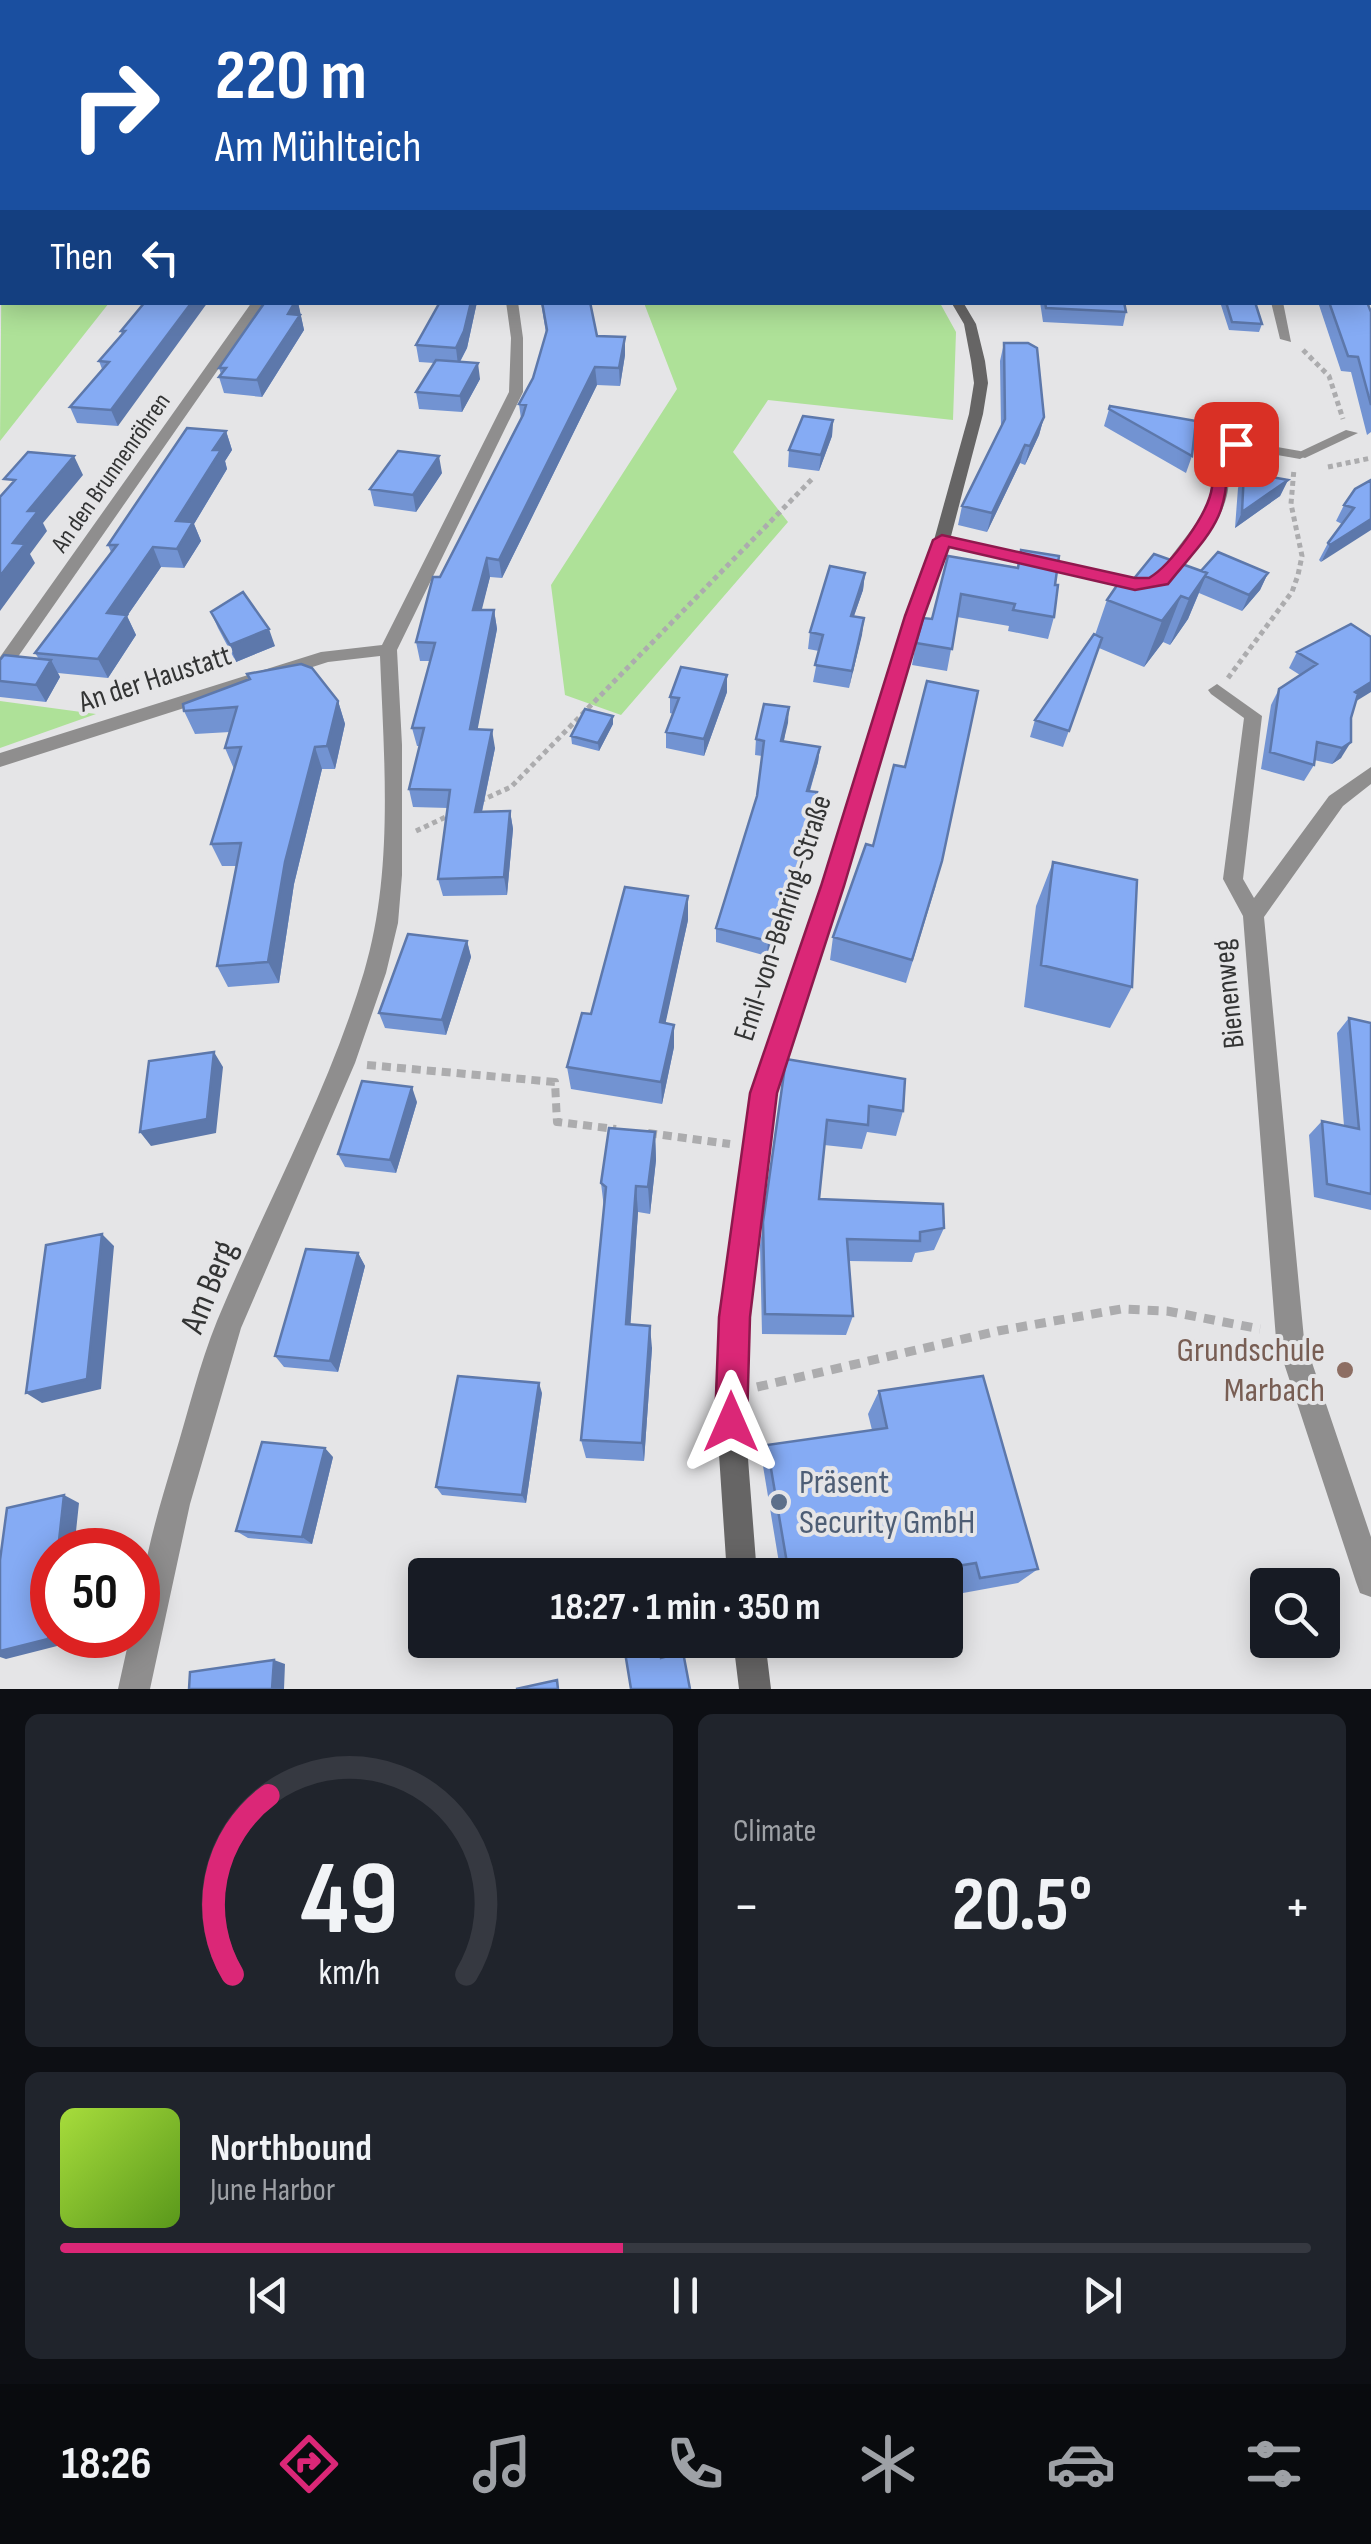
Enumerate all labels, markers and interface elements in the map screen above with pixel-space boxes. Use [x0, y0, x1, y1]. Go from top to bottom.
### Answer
text: 220 m [215, 35, 367, 119]
icon: right [50, 40, 180, 170]
text: Am Mühlteich [215, 120, 421, 175]
icon: left [133, 230, 188, 285]
text: Then [50, 235, 113, 280]
street label: An den Brunnenröhren [44, 387, 177, 559]
pin [1194, 402, 1279, 487]
icon: arrive [1209, 417, 1264, 472]
street label: An der Haustatt [73, 637, 236, 721]
street label: Emil-von-Behring-Straße [726, 791, 840, 1045]
street label: Bienenweg [1205, 938, 1253, 1050]
street label: Am Berg [171, 1234, 247, 1341]
place label: Grundschule Marbach [1176, 1329, 1325, 1412]
marker: Grundschule Marbach [1334, 1359, 1356, 1381]
position arrow [679, 1370, 783, 1474]
place label: Präsent Security GmbH [799, 1461, 975, 1544]
marker: Präsent Security GmbH [768, 1491, 790, 1513]
speed limit sign: 50 [30, 1528, 160, 1658]
map controls [1250, 1568, 1340, 1658]
button: search [1250, 1568, 1340, 1658]
text: 18:27 · 1 min · 350 m [551, 1585, 820, 1630]
text: Climate [733, 1812, 816, 1851]
text: 49 [300, 1838, 398, 1963]
text: 20.5° [952, 1861, 1092, 1952]
text: − [733, 1874, 760, 1941]
text: + [1284, 1874, 1311, 1941]
text: km/h [318, 1952, 380, 1995]
text: Northbound [210, 2126, 372, 2171]
text: June Harbor [210, 2171, 335, 2210]
icon: previous [241, 2268, 296, 2323]
icon: pause [658, 2268, 713, 2323]
icon: next [1075, 2268, 1130, 2323]
icon: directions [274, 2429, 344, 2499]
icon: music [467, 2429, 537, 2499]
icon: phone [660, 2429, 730, 2499]
icon: climate [853, 2429, 923, 2499]
icon: car [1046, 2429, 1116, 2499]
icon: filters [1239, 2429, 1309, 2499]
text: 18:26 [62, 2437, 151, 2492]

